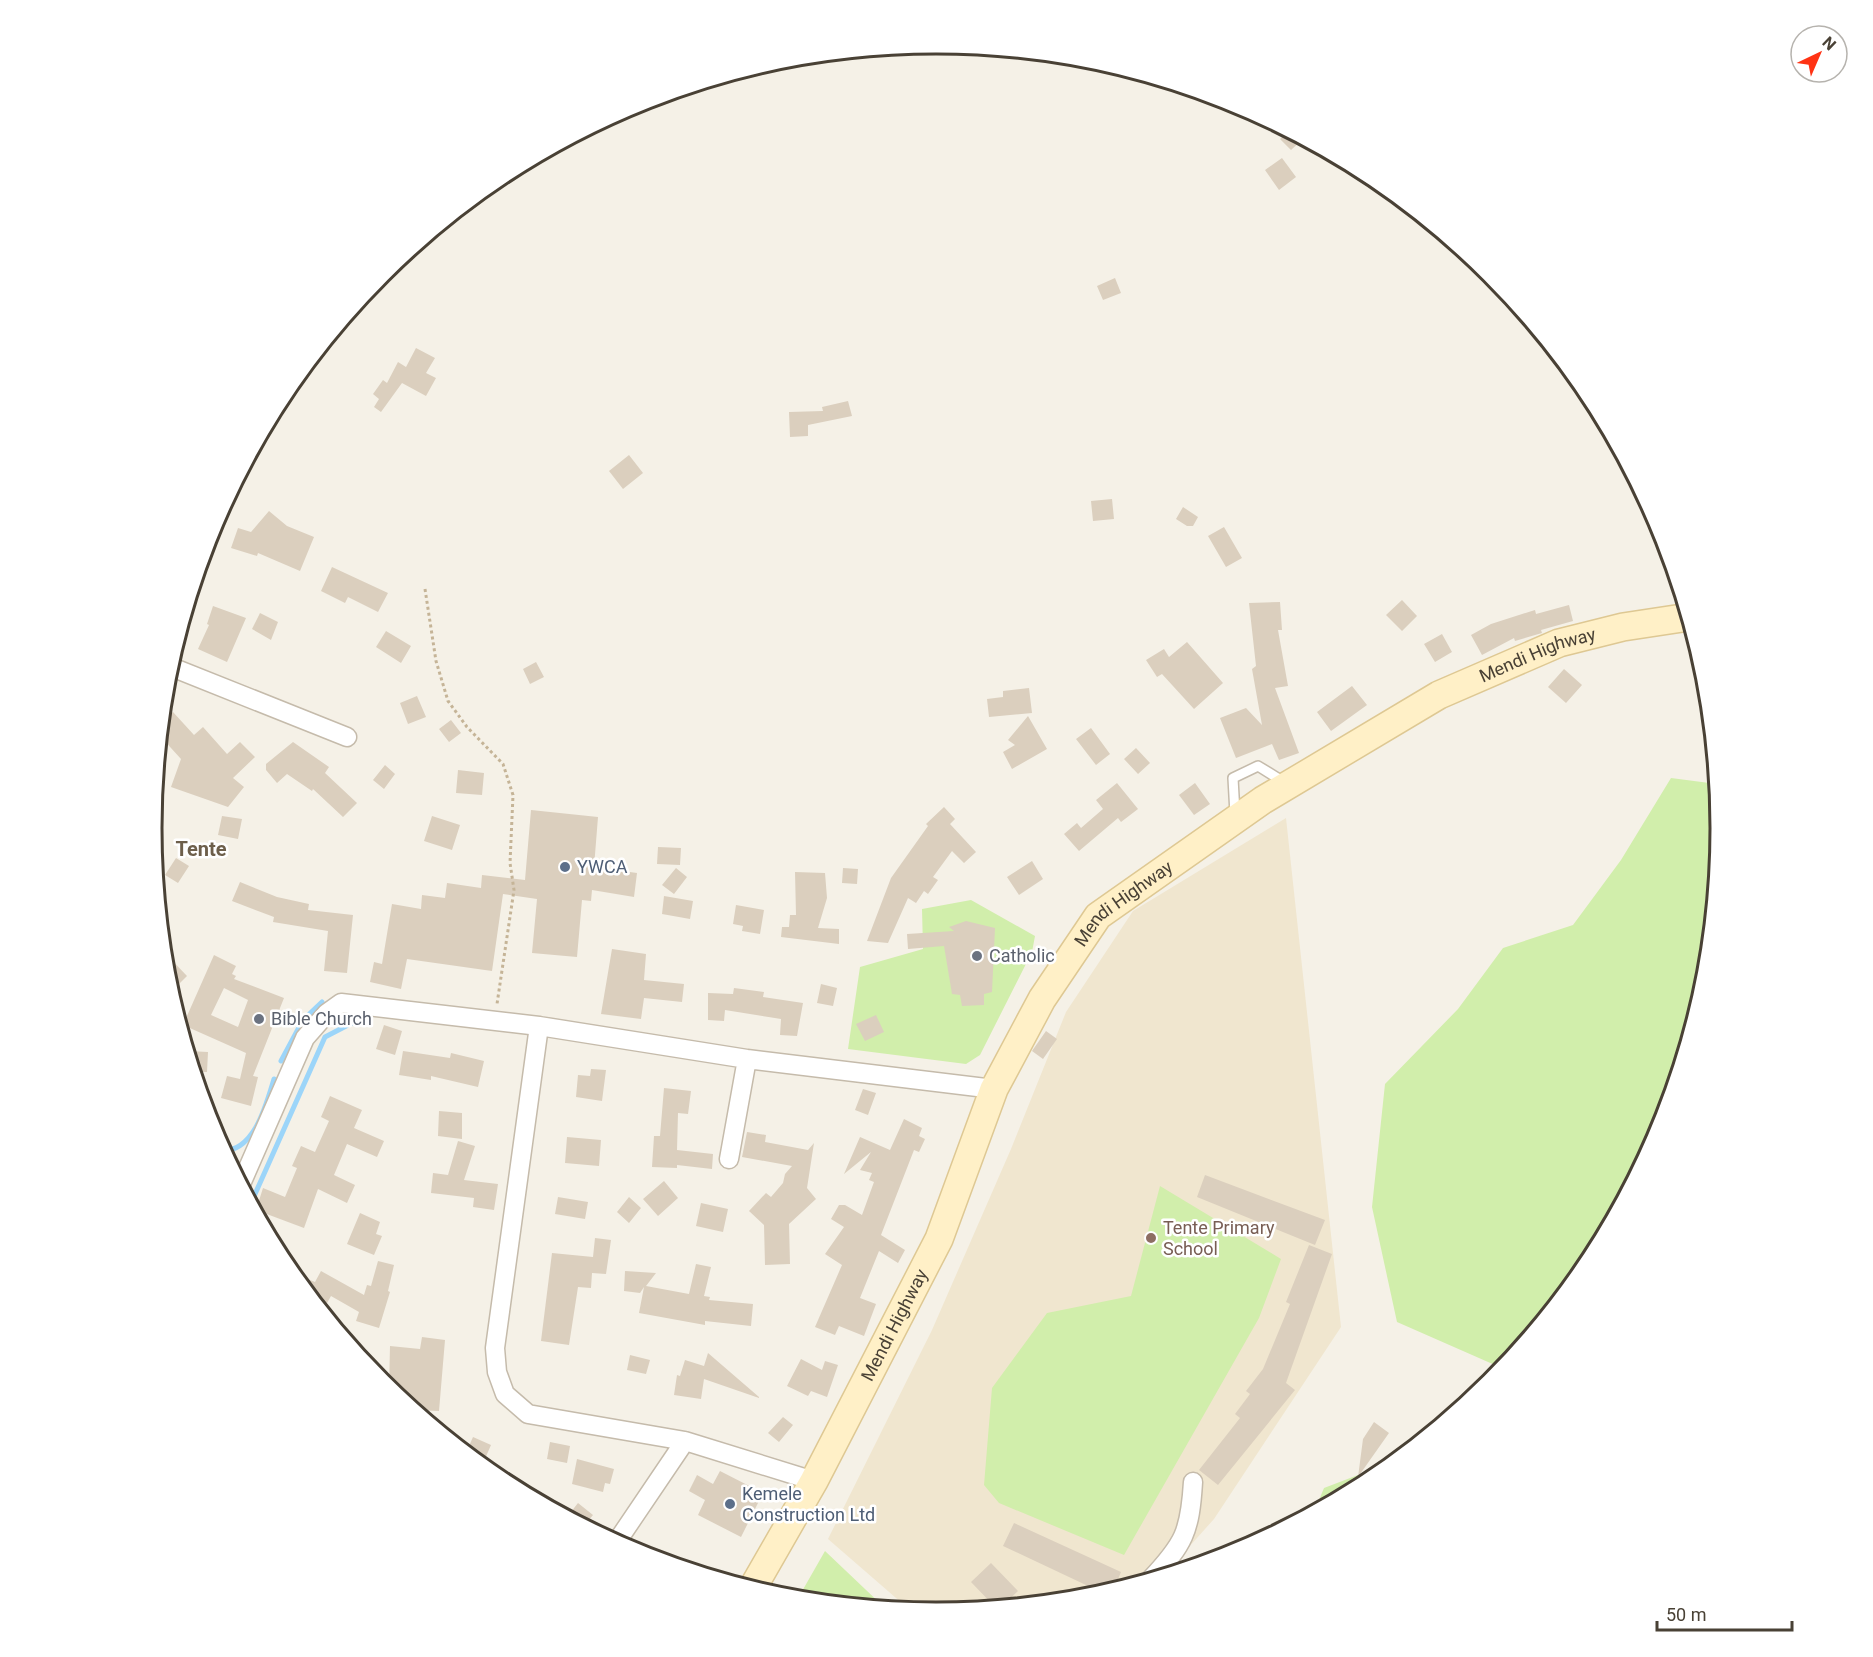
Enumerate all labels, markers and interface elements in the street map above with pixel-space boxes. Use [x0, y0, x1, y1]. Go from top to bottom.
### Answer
north arrow [1789, 24, 1849, 84]
text: N [1818, 33, 1840, 54]
street label: Mendi Highway [1476, 623, 1598, 686]
district label: Tente [175, 837, 227, 861]
place label: YWCA [577, 856, 628, 877]
street label: Mendi Highway [1070, 856, 1177, 950]
marker: YWCA [558, 860, 572, 874]
place label: Catholic [989, 945, 1055, 966]
marker: Catholic [970, 949, 984, 963]
place label: Bible Church [271, 1008, 372, 1029]
marker: Bible Church [252, 1012, 266, 1026]
place label: Tente Primary School [1163, 1217, 1275, 1259]
marker: Tente Primary School [1144, 1231, 1158, 1245]
street label: Mendi Highway [856, 1265, 932, 1384]
place label: Kemele Construction Ltd [742, 1483, 875, 1525]
marker: Kemele Construction Ltd [723, 1497, 737, 1511]
scale bar [1657, 1594, 1792, 1632]
text: 50 m [1666, 1604, 1706, 1625]

